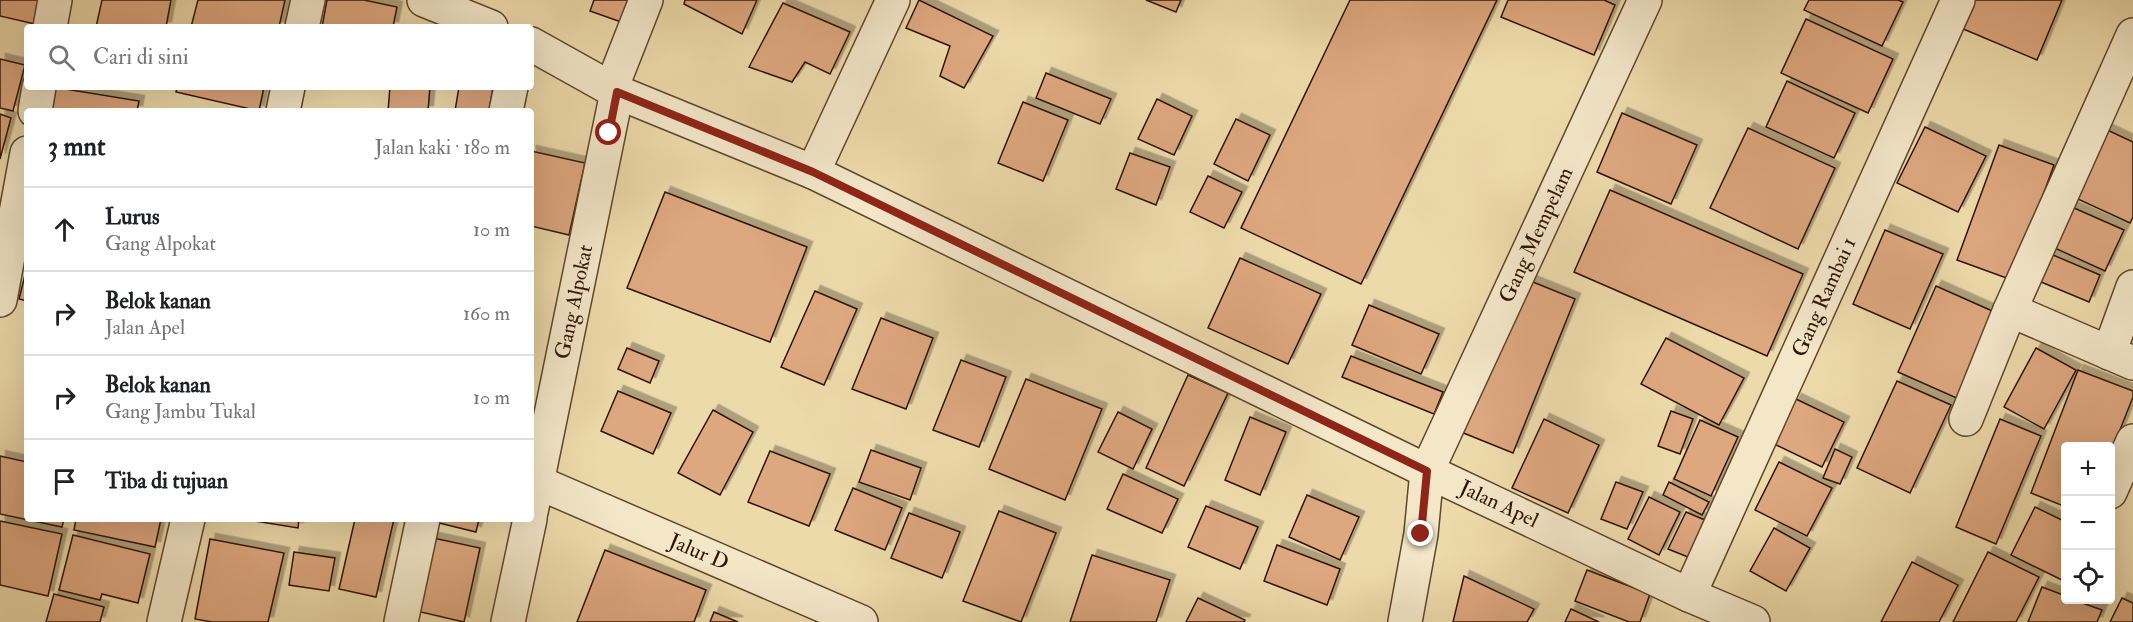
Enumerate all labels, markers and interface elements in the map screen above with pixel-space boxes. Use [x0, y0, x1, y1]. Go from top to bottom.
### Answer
search box [24, 24, 534, 90]
icon: search [45, 41, 78, 74]
text: Cari di sini [93, 43, 189, 71]
route start [595, 119, 621, 145]
text: 3 mnt [48, 131, 105, 163]
text: Jalan kaki · 180 m [375, 135, 510, 160]
street label: Gang Mempelam [1493, 163, 1579, 307]
text: Lurus [105, 203, 159, 231]
icon: ahead [48, 213, 81, 246]
text: 10 m [473, 217, 510, 242]
text: Gang Alpokat [105, 231, 216, 256]
street label: Gang Rambai 1 [1786, 233, 1862, 361]
street label: Gang Alpokat [549, 242, 599, 362]
text: Belok kanan [105, 287, 211, 315]
icon: right [48, 297, 81, 330]
text: 160 m [463, 301, 510, 326]
text: Jalan Apel [105, 315, 185, 340]
text: Belok kanan [105, 371, 211, 399]
icon: right [48, 381, 81, 414]
text: 10 m [473, 385, 510, 410]
text: Gang Jambu Tukal [105, 399, 256, 424]
map controls [2061, 442, 2115, 604]
button: + [2061, 442, 2115, 496]
icon: arrive [48, 465, 81, 498]
text: Tiba di tujuan [105, 467, 228, 495]
street label: Jalan Apel [1454, 474, 1543, 534]
button: − [2061, 496, 2115, 550]
route end [1407, 520, 1433, 546]
street label: Jalur D [664, 527, 733, 577]
button: locate [2061, 550, 2115, 604]

